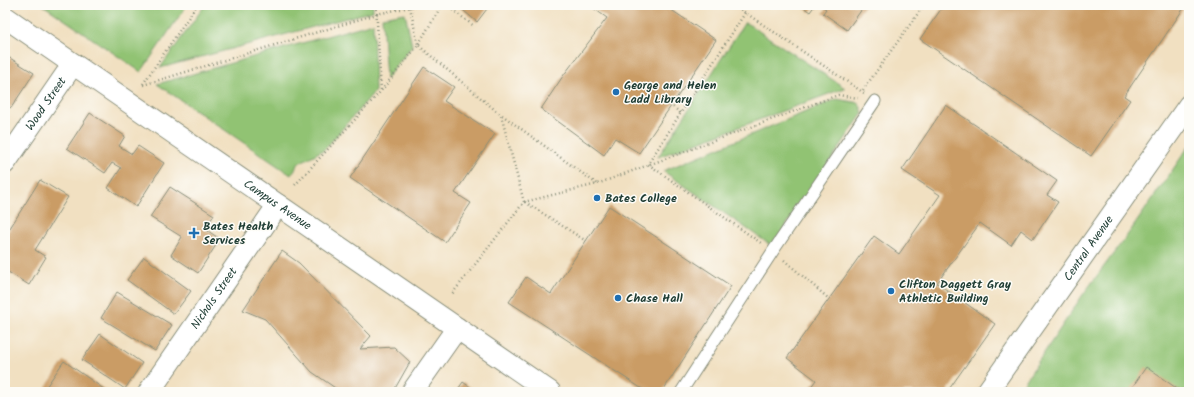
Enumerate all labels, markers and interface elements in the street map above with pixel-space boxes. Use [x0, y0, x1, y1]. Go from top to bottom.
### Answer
street label: Wood Street [21, 73, 72, 135]
place label: George and Helen Ladd Library [624, 76, 717, 109]
marker: George and Helen Ladd Library [611, 87, 621, 97]
street label: Campus Avenue [239, 175, 316, 236]
place label: Bates College [605, 189, 677, 208]
marker: Bates College [592, 193, 602, 203]
street label: Central Avenue [1059, 211, 1119, 285]
place label: Bates Health Services [203, 217, 273, 250]
marker: Bates Health Services [188, 227, 200, 239]
street label: Nichols Street [186, 263, 242, 333]
place label: Clifton Daggett Gray Athletic Building [899, 275, 1012, 308]
marker: Clifton Daggett Gray Athletic Building [886, 286, 896, 296]
place label: Chase Hall [626, 289, 683, 308]
marker: Chase Hall [613, 293, 623, 303]

